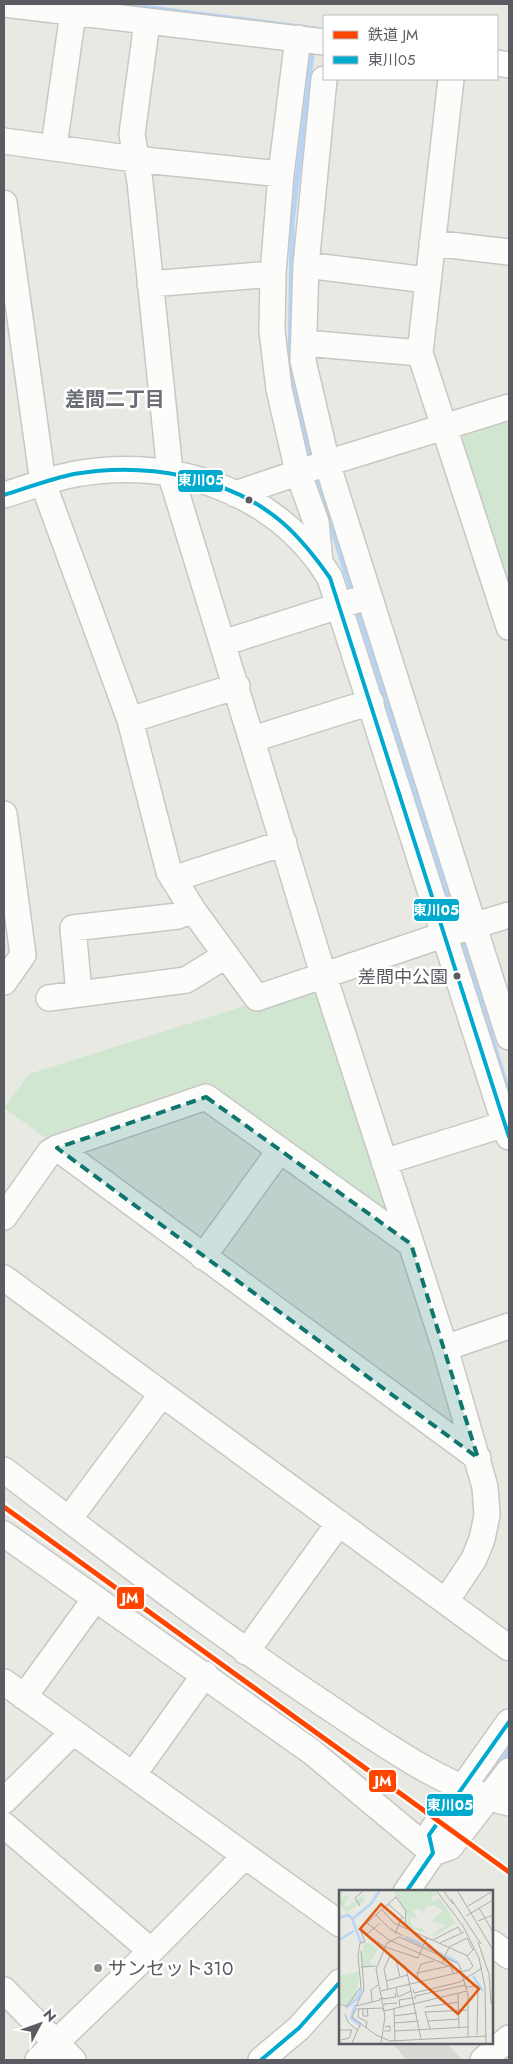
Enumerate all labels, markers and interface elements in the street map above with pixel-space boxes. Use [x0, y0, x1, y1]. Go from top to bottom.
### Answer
legend [323, 15, 498, 80]
text: 鉄道 JM [368, 24, 418, 46]
text: 東川05 [368, 49, 415, 71]
district label: 差間二丁目 [65, 385, 165, 414]
line badge: 東川05 [177, 469, 224, 493]
text: 東川05 [178, 470, 224, 490]
unlabelled marker [244, 495, 254, 505]
line badge: 東川05 [413, 898, 460, 922]
text: 東川05 [413, 900, 459, 920]
place label: 差間中公園 [358, 964, 448, 990]
marker: 差間中公園 [452, 971, 462, 981]
line badge: JM [116, 1586, 145, 1610]
text: JM [118, 1588, 139, 1608]
line badge: JM [368, 1769, 397, 1793]
text: JM [371, 1771, 392, 1791]
line badge: 東川05 [426, 1793, 474, 1817]
text: 東川05 [427, 1795, 473, 1815]
inset map [339, 1890, 493, 2044]
place label: サンセット310 [108, 1955, 233, 1982]
marker: サンセット310 [92, 1962, 104, 1974]
north arrow [15, 1999, 65, 2049]
text: N [39, 2005, 61, 2026]

